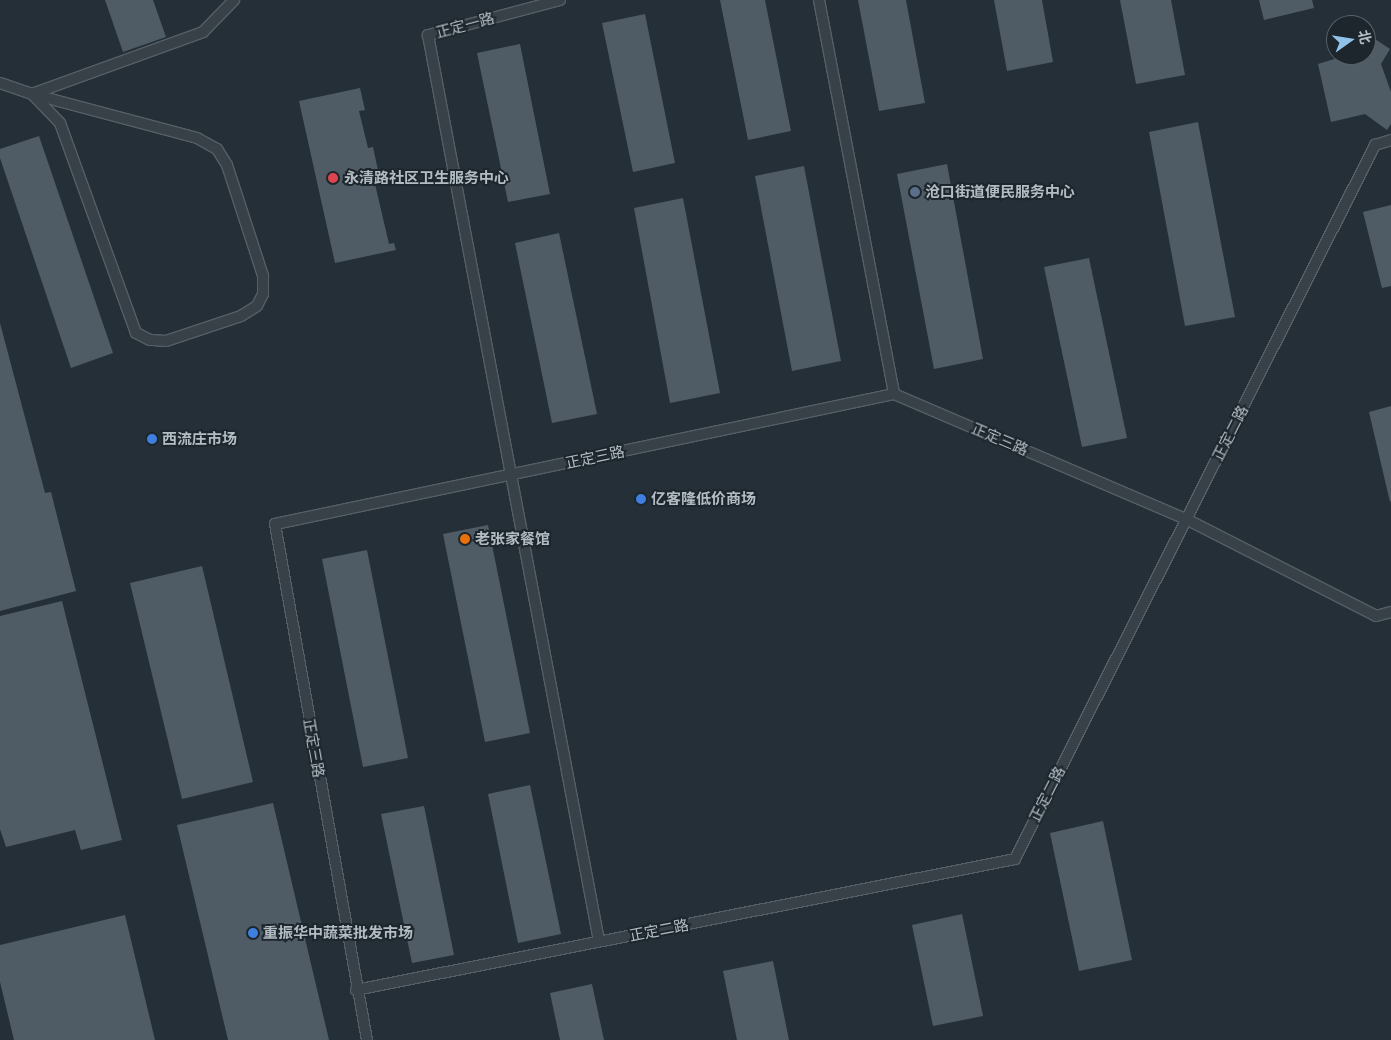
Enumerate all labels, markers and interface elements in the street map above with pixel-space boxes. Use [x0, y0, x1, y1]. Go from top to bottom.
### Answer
street label: 正定一路 [434, 9, 496, 41]
north arrow [1326, 15, 1376, 65]
text: 北 [1355, 28, 1374, 45]
place label: 永清路社区卫生服务中心 [344, 169, 509, 187]
marker: 永清路社区卫生服务中心 [326, 171, 340, 185]
place label: 沧口街道便民服务中心 [925, 183, 1075, 201]
marker: 沧口街道便民服务中心 [909, 186, 921, 198]
street label: 正定二路 [1208, 402, 1252, 464]
street label: 正定三路 [969, 419, 1031, 459]
place label: 西流庄市场 [162, 430, 237, 448]
marker: 西流庄市场 [146, 433, 158, 445]
street label: 正定三路 [564, 442, 626, 472]
place label: 亿客隆低价商场 [651, 490, 756, 508]
marker: 亿客隆低价商场 [635, 493, 647, 505]
place label: 老张家餐馆 [475, 530, 550, 548]
marker: 老张家餐馆 [459, 533, 471, 545]
street label: 正定三路 [300, 717, 328, 779]
street label: 正定二路 [1025, 763, 1069, 825]
street label: 正定二路 [628, 915, 690, 945]
place label: 重振华中蔬菜批发市场 [263, 924, 413, 942]
marker: 重振华中蔬菜批发市场 [247, 927, 259, 939]

